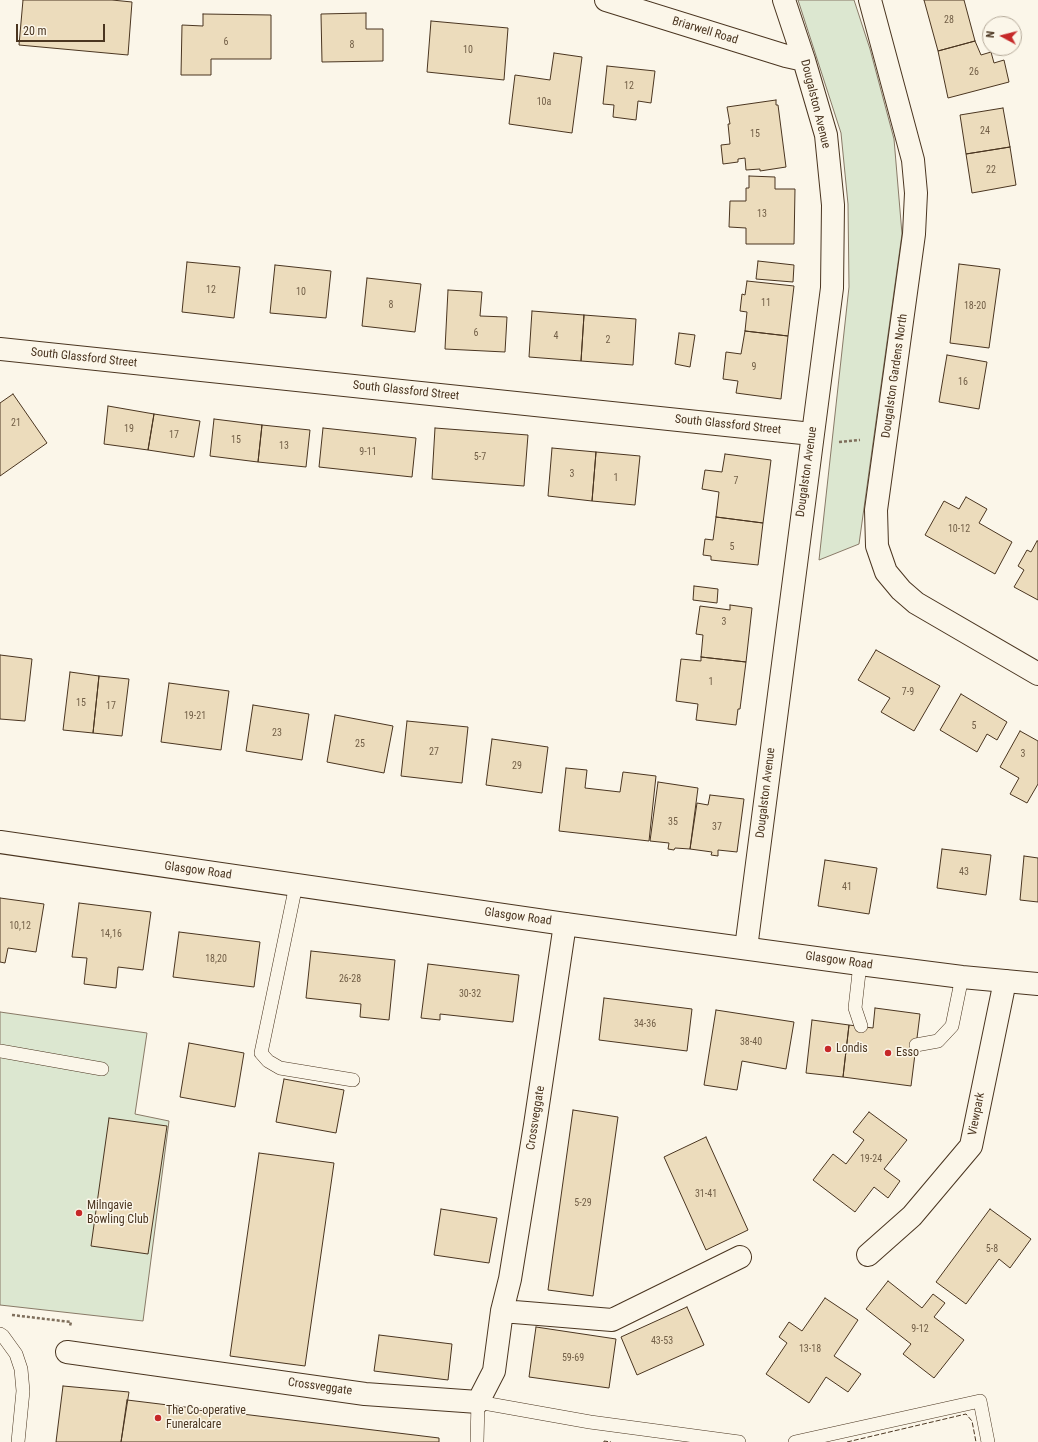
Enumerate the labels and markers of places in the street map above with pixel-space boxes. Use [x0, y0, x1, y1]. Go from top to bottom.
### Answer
place label: Londis [836, 1042, 868, 1056]
marker: Londis [823, 1044, 833, 1054]
place label: Esso [896, 1046, 919, 1060]
marker: Esso [883, 1048, 893, 1058]
place label: Milngavie Bowling Club [87, 1199, 149, 1227]
marker: Milngavie Bowling Club [74, 1208, 84, 1218]
place label: The Co-operative Funeralcare [166, 1404, 246, 1432]
marker: The Co-operative Funeralcare [153, 1413, 163, 1423]

